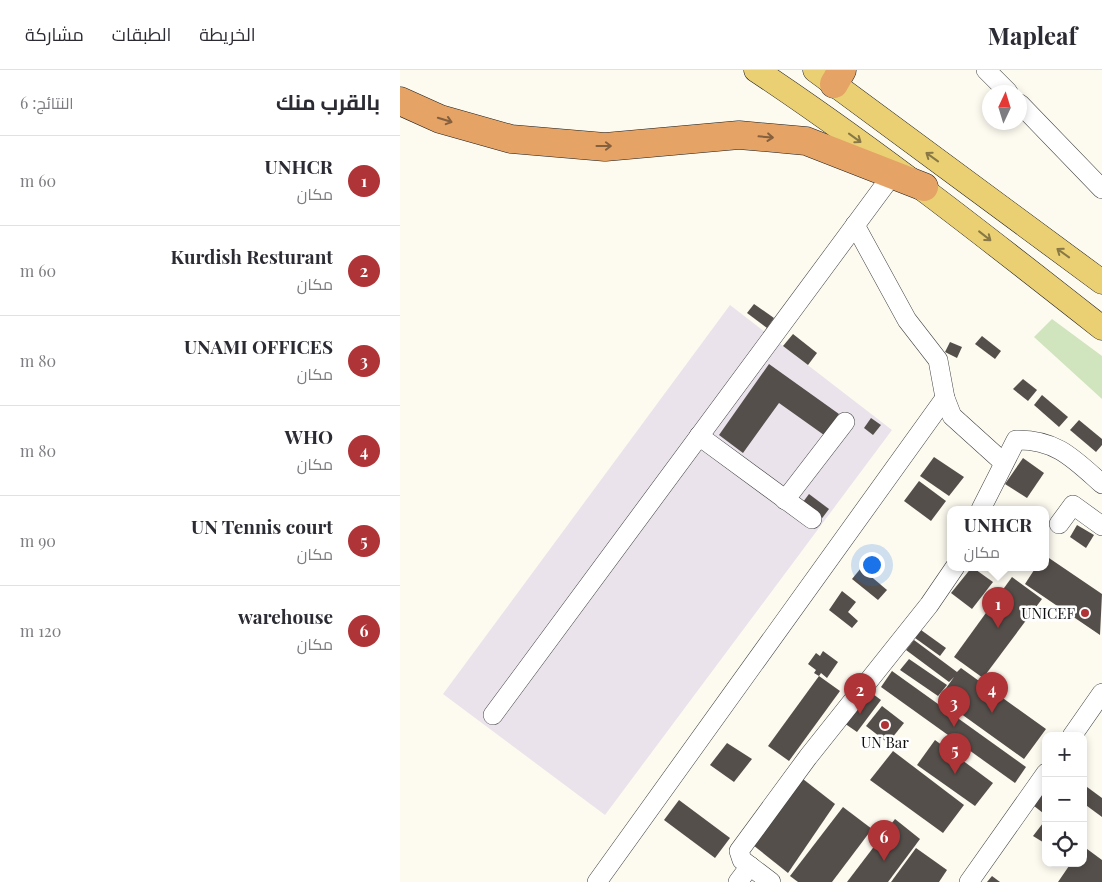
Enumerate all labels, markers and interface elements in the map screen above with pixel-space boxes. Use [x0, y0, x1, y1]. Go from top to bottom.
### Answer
text: Mapleaf [988, 19, 1077, 51]
text: مشاركة [25, 22, 84, 46]
text: الطبقات [112, 22, 171, 46]
text: الخريطة [199, 22, 256, 46]
north arrow [982, 85, 1027, 130]
text: بالقرب منك [276, 87, 380, 115]
text: النتائج: 6 [20, 92, 74, 113]
one-way arrow [437, 116, 453, 126]
one-way arrow [758, 132, 774, 142]
one-way arrow [848, 133, 862, 143]
one-way arrow [596, 141, 612, 151]
one-way arrow [926, 151, 939, 162]
text: UNHCR [265, 153, 333, 179]
text: 60 m [20, 170, 56, 191]
text: 1 [361, 170, 367, 191]
text: مكان [297, 183, 333, 204]
one-way arrow [978, 230, 991, 241]
text: Kurdish Resturant [171, 243, 333, 269]
one-way arrow [1056, 248, 1070, 258]
text: 60 m [20, 260, 56, 281]
text: 2 [360, 260, 368, 281]
text: مكان [297, 273, 333, 294]
text: UNAMI OFFICES [184, 333, 333, 359]
text: 80 m [20, 350, 56, 371]
text: 3 [360, 350, 368, 371]
text: مكان [297, 363, 333, 384]
text: WHO [284, 423, 333, 449]
text: 80 m [20, 440, 56, 461]
text: 4 [360, 440, 368, 461]
text: مكان [297, 453, 333, 474]
popup [947, 506, 1049, 571]
text: UNHCR [964, 511, 1032, 537]
text: UN Tennis court [191, 513, 333, 539]
text: 90 m [20, 530, 56, 551]
text: 5 [360, 530, 368, 551]
text: مكان [964, 541, 1000, 562]
text: مكان [297, 543, 333, 564]
your location [859, 552, 885, 578]
pin: 1 [982, 587, 1014, 628]
text: warehouse [238, 603, 333, 629]
place label: UNICEF [1021, 603, 1075, 623]
marker: UNICEF [1079, 607, 1091, 619]
text: 120 m [20, 620, 61, 641]
text: 6 [360, 620, 369, 641]
text: مكان [297, 633, 333, 654]
pin: 4 [976, 672, 1008, 713]
pin: 2 [844, 673, 876, 714]
pin: 3 [938, 686, 970, 727]
marker: UN Bar [879, 719, 891, 731]
place label: UN Bar [861, 732, 909, 752]
map controls [1042, 732, 1087, 867]
button: + [1042, 732, 1087, 777]
pin: 5 [939, 733, 971, 774]
button: − [1042, 777, 1087, 822]
pin: 6 [868, 820, 900, 861]
button: locate [1042, 822, 1087, 867]

